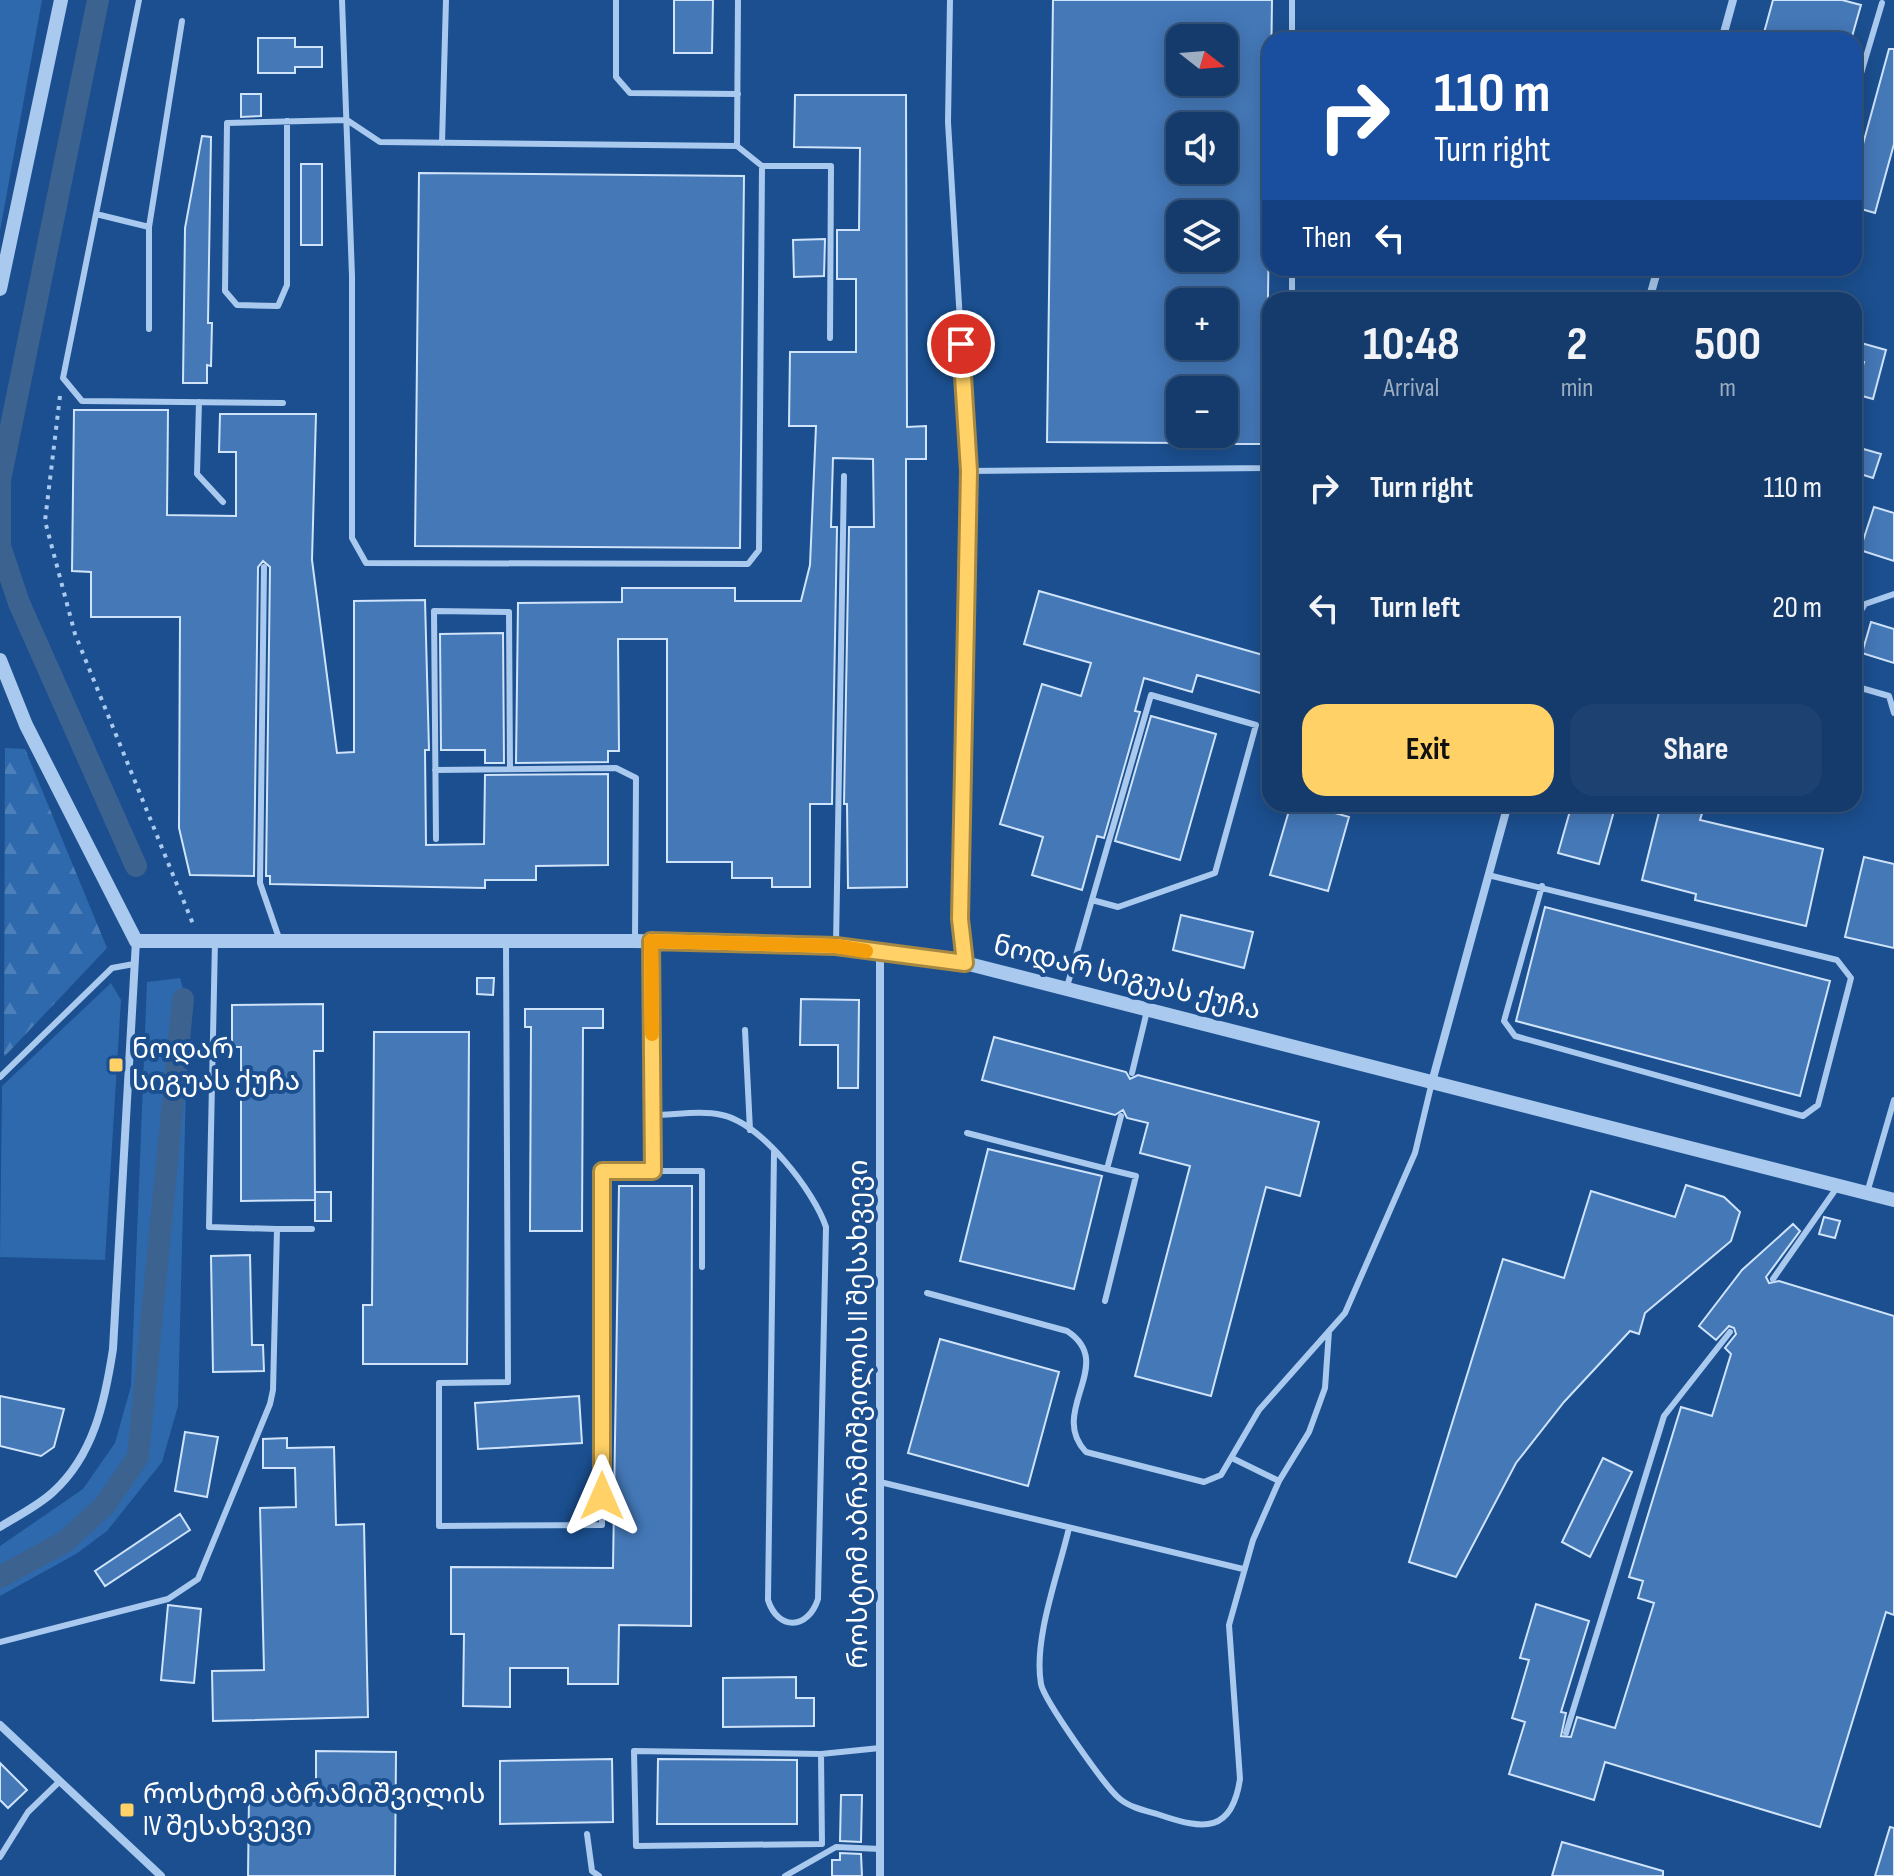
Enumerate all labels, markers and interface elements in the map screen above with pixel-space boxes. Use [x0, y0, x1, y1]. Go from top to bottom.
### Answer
north arrow [1166, 24, 1238, 96]
map controls [1166, 24, 1238, 448]
text: 110 m [1434, 61, 1550, 128]
icon: right [1302, 64, 1406, 168]
button: sound [1166, 112, 1238, 184]
text: Turn right [1434, 129, 1551, 172]
button: layers [1166, 200, 1238, 272]
icon: left [1368, 216, 1412, 260]
text: Then [1302, 220, 1352, 256]
button: + [1166, 288, 1238, 360]
pin [927, 310, 995, 378]
text: 10:48 [1363, 316, 1460, 373]
text: 2 [1566, 316, 1588, 373]
text: 500 [1694, 316, 1761, 373]
icon: arrive [939, 322, 983, 366]
text: Arrival [1383, 373, 1439, 404]
text: min [1561, 373, 1593, 404]
text: m [1719, 373, 1736, 404]
button: − [1166, 376, 1238, 448]
icon: right [1302, 466, 1346, 510]
text: Turn right [1370, 470, 1473, 506]
text: 110 m [1764, 470, 1822, 506]
icon: left [1302, 586, 1346, 630]
text: Turn left [1370, 590, 1460, 626]
text: 20 m [1772, 590, 1822, 626]
button: Exit [1302, 704, 1554, 796]
button: Share [1570, 704, 1822, 796]
street label: ნოდარ სიგუას ქუჩა [990, 929, 1264, 1027]
place label: ნოდარ სიგუას ქუჩა [132, 1033, 300, 1098]
marker: ნოდარ სიგუას ქუჩა [107, 1056, 125, 1074]
street label: როსტომ აბრამიშვილის II შესახვევი [842, 1160, 875, 1669]
position arrow [560, 1454, 644, 1538]
place label: როსტომ აბრამიშვილის IV შესახვევი [143, 1778, 485, 1843]
marker: როსტომ აბრამიშვილის IV შესახვევი [118, 1801, 136, 1819]

